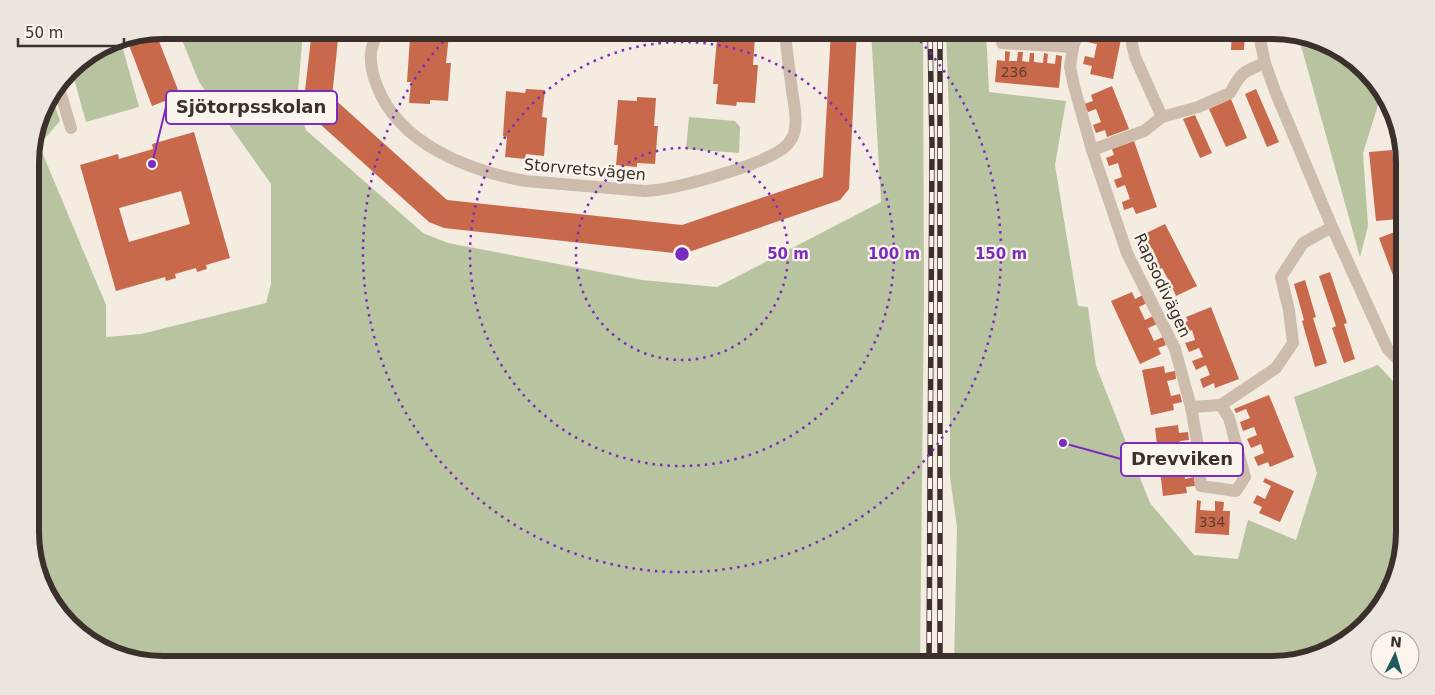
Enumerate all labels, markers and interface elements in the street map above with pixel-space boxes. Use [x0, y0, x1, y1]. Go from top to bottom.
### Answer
scale bar [18, 15, 124, 47]
text: 50 m [25, 24, 63, 42]
house number: 236 [1001, 64, 1027, 80]
callout: Sjötorpsskolan [166, 91, 337, 124]
text: Sjötorpsskolan [176, 96, 326, 117]
street label: Storvretsvägen [523, 155, 647, 184]
street label: Rapsodivägen [1130, 230, 1195, 340]
centre of rings [673, 245, 691, 263]
text: 50 m [767, 245, 809, 263]
text: 100 m [868, 245, 920, 263]
text: 150 m [975, 245, 1027, 263]
callout: Drevviken [1121, 443, 1243, 476]
text: Drevviken [1131, 448, 1233, 469]
house number: 334 [1199, 514, 1225, 530]
north arrow [1370, 630, 1420, 680]
text: N [1390, 634, 1403, 651]

